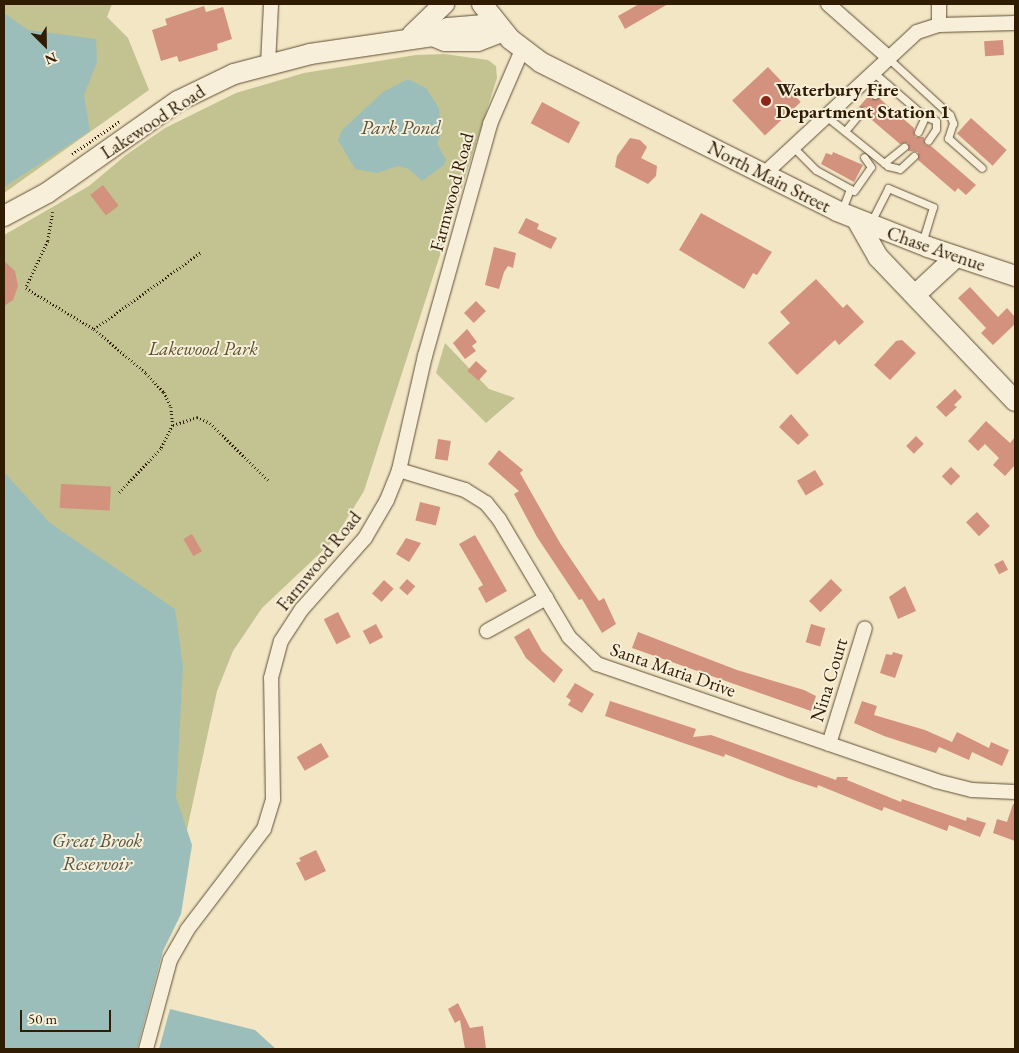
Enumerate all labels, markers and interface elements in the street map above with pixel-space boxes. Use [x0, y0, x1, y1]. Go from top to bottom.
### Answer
north arrow [20, 20, 70, 70]
text: N [42, 48, 60, 69]
place label: Waterbury Fire Department Station 1 [776, 79, 950, 123]
street label: Lakewood Road [97, 80, 209, 164]
marker: Waterbury Fire Department Station 1 [760, 95, 772, 107]
water label: Park Pond [361, 115, 441, 139]
street label: Farmwood Road [425, 130, 479, 254]
street label: North Main Street [704, 136, 834, 218]
street label: Chase Avenue [884, 221, 988, 277]
park label: Lakewood Park [148, 338, 258, 360]
street label: Farmwood Road [272, 506, 366, 616]
street label: Nina Court [805, 635, 853, 725]
street label: Santa Maria Drive [607, 638, 739, 702]
water label: Great Brook Reservoir [52, 829, 142, 876]
scale bar [22, 1000, 114, 1032]
text: 50 m [28, 1009, 57, 1028]

